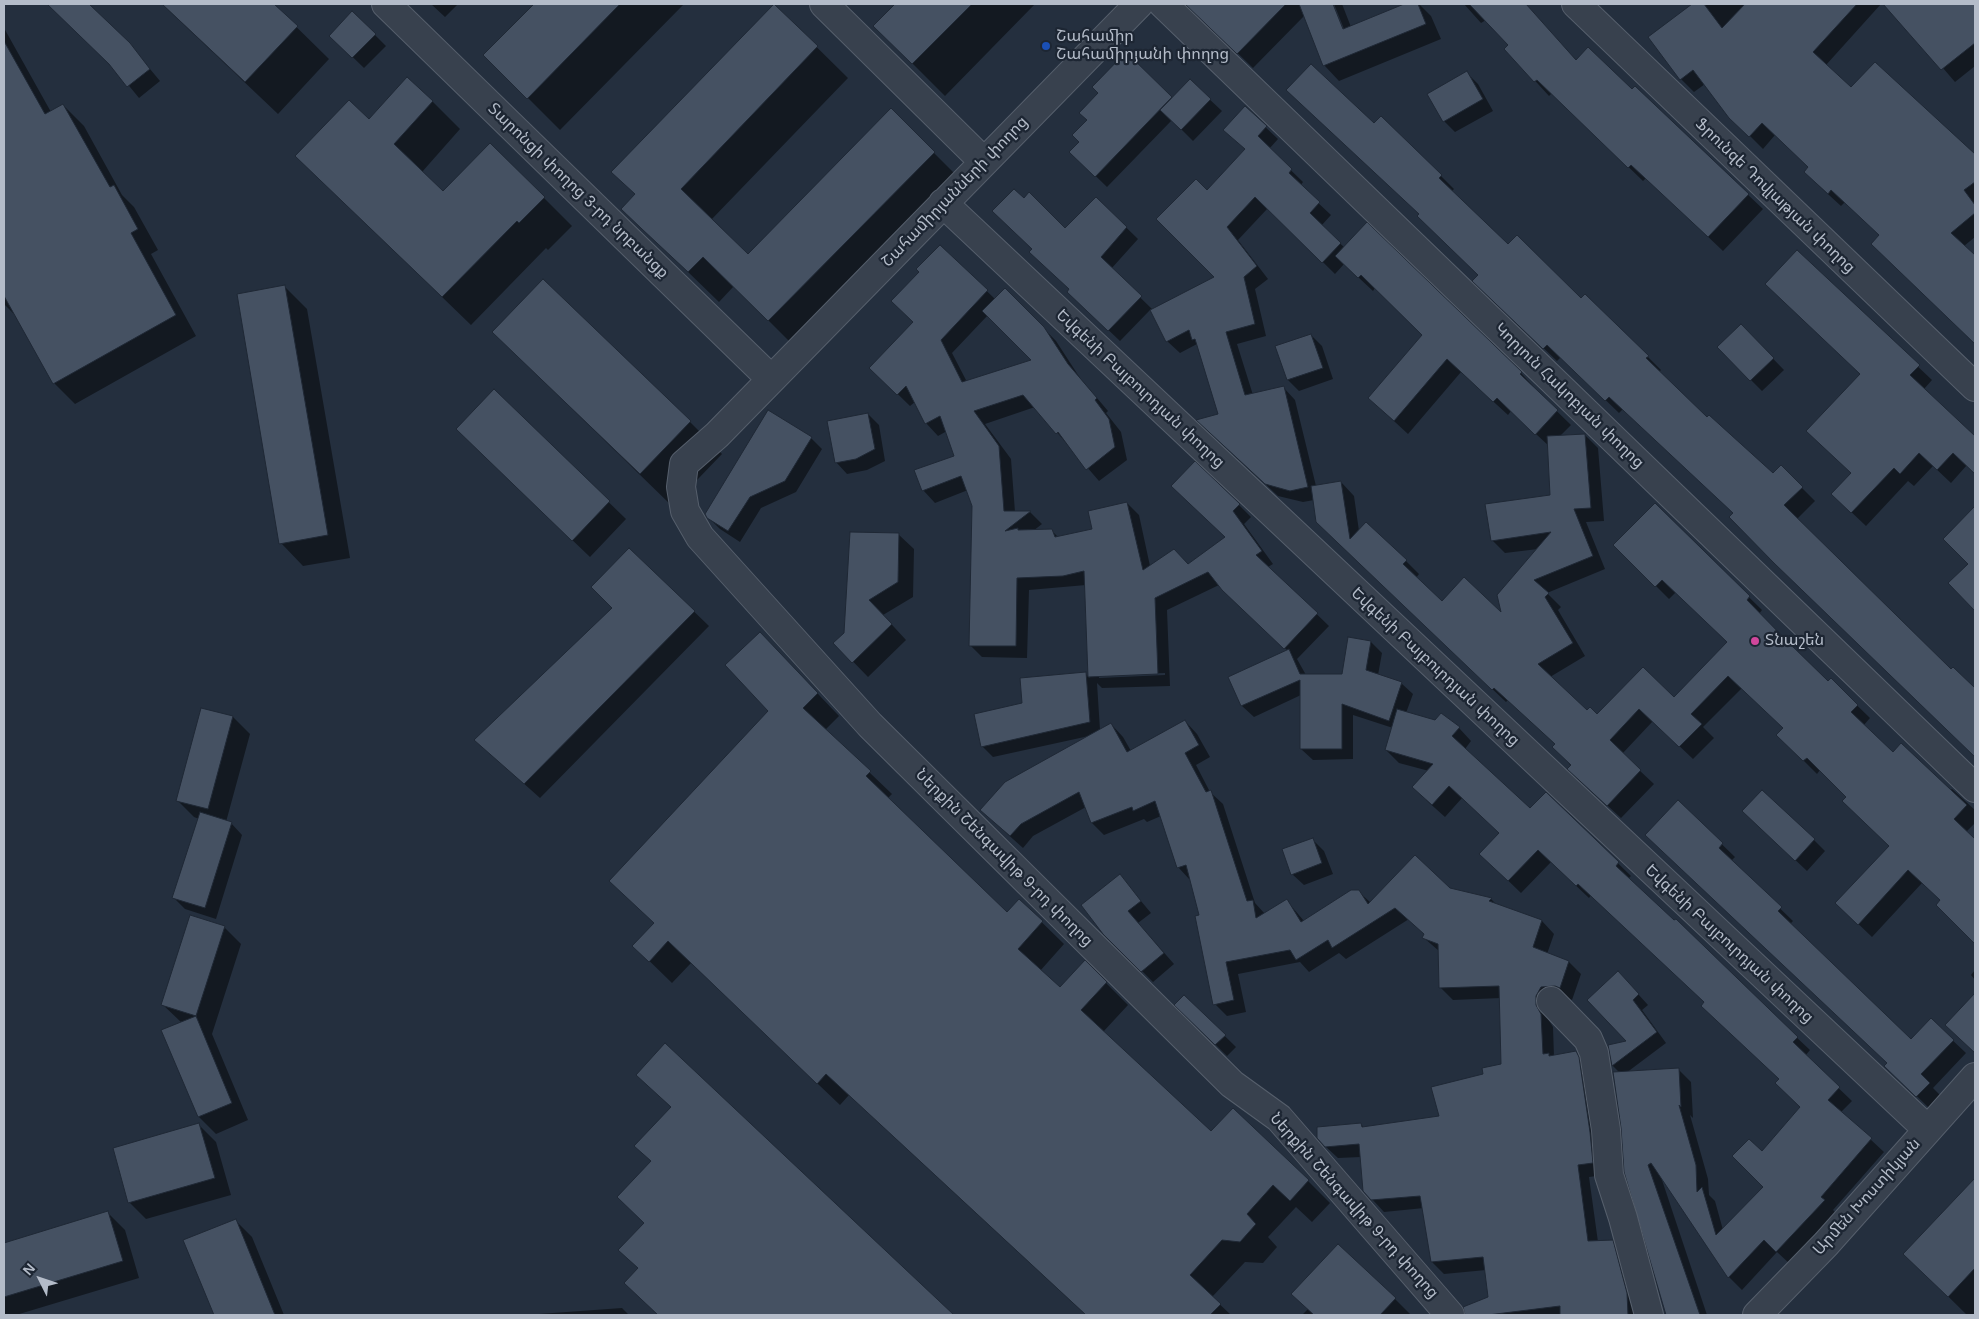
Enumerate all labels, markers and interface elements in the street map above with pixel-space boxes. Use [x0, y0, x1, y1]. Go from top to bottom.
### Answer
place label: Շահամիր Շահամիրյանի փողոց [1056, 27, 1229, 65]
marker: Շահամիր Շահամիրյանի փողոց [1040, 40, 1052, 52]
street label: Տարոնցի փողոց 3-րդ նրբանցք [484, 99, 672, 283]
street label: Շահամիրյանների փողոց [878, 113, 1032, 271]
street label: Ֆրունզե Դովլաթյան փողոց [1691, 115, 1859, 277]
street label: Եվգենի Բայբուրդյան փողոց [1052, 306, 1228, 472]
street label: Կորյուն Հակոբյան փողոց [1490, 319, 1648, 473]
street label: Եվգենի Բայբուրդյան փողոց [1347, 584, 1523, 750]
place label: Տնաշեն [1765, 631, 1824, 651]
marker: Տնաշեն [1749, 635, 1761, 647]
street label: Ներքին Շենգավիթ 9-րդ փողոց [911, 765, 1097, 951]
street label: Եվգենի Բայբուրդյան փողոց [1641, 861, 1817, 1027]
street label: Ներքին Շենգավիթ 9-րդ փողոց [1266, 1109, 1442, 1303]
street label: Արմեն Խոստիկյան [1809, 1134, 1925, 1260]
north arrow [15, 1254, 65, 1304]
text: N [19, 1260, 38, 1278]

